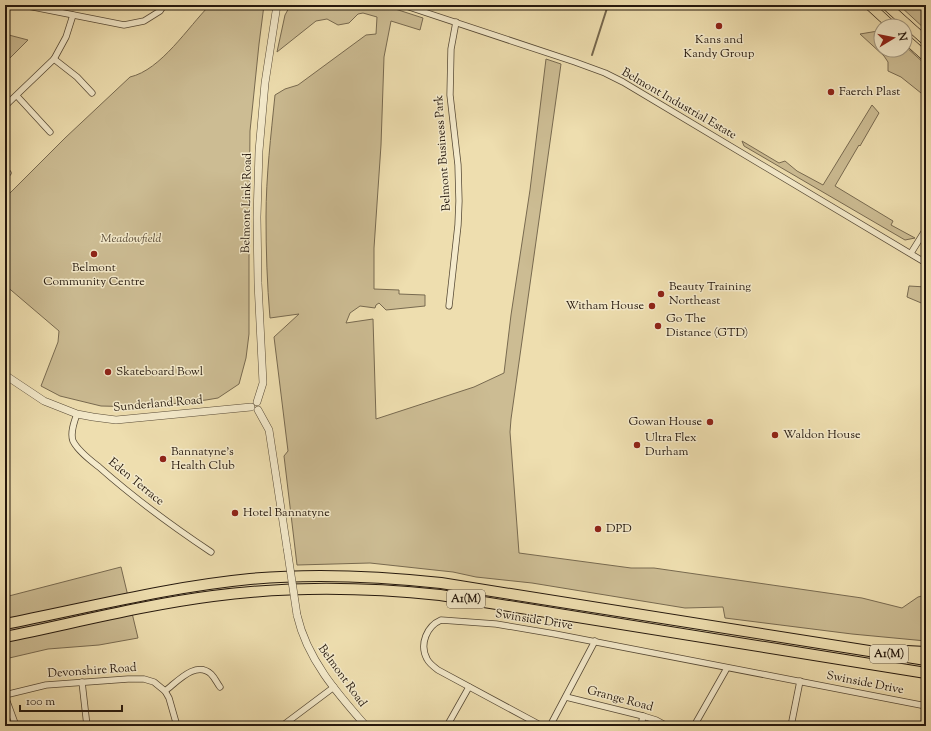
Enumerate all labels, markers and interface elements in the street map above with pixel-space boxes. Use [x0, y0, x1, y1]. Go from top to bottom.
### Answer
north arrow [873, 18, 913, 58]
marker: Kans and Kandy Group [714, 21, 724, 31]
text: N [893, 30, 911, 42]
place label: Kans and Kandy Group [684, 31, 755, 63]
street label: Belmont Industrial Estate [618, 64, 740, 145]
place label: Faerch Plast [839, 83, 900, 101]
marker: Faerch Plast [826, 87, 836, 97]
street label: Belmont Business Park [430, 94, 456, 212]
street label: Belmont Link Road [237, 153, 257, 253]
park label: Meadowfield [101, 230, 161, 248]
marker: Belmont Community Centre [89, 249, 99, 259]
place label: Belmont Community Centre [43, 259, 145, 291]
place label: Beauty Training Northeast [669, 278, 751, 310]
marker: Beauty Training Northeast [656, 289, 666, 299]
place label: Witham House [566, 297, 644, 315]
marker: Witham House [647, 301, 657, 311]
place label: Go The Distance (GTD) [666, 310, 748, 342]
marker: Go The Distance (GTD) [653, 321, 663, 331]
place label: Skateboard Bowl [116, 363, 204, 381]
marker: Skateboard Bowl [103, 367, 113, 377]
street label: Sunderland Road [112, 391, 204, 417]
place label: Gowan House [629, 413, 702, 431]
marker: Gowan House [705, 417, 715, 427]
place label: Waldon House [783, 426, 861, 444]
place label: Ultra Flex Durham [645, 429, 697, 461]
marker: Waldon House [770, 430, 780, 440]
marker: Ultra Flex Durham [632, 440, 642, 450]
place label: Bannatyne's Health Club [171, 443, 235, 475]
street label: Eden Terrace [104, 454, 168, 510]
marker: Bannatyne's Health Club [158, 454, 168, 464]
place label: Hotel Bannatyne [243, 504, 330, 522]
marker: Hotel Bannatyne [230, 508, 240, 518]
place label: DPD [606, 520, 632, 538]
marker: DPD [593, 524, 603, 534]
road number: A1(M) [447, 590, 485, 608]
street label: Swinside Drive [494, 605, 575, 635]
street label: Belmont Road [313, 641, 371, 711]
road number: A1(M) [870, 645, 908, 663]
street label: Devonshire Road [47, 659, 137, 683]
street label: Swinside Drive [825, 667, 906, 699]
street label: Grange Road [585, 682, 655, 717]
scale bar [20, 687, 122, 713]
text: 100 m [26, 693, 55, 711]

